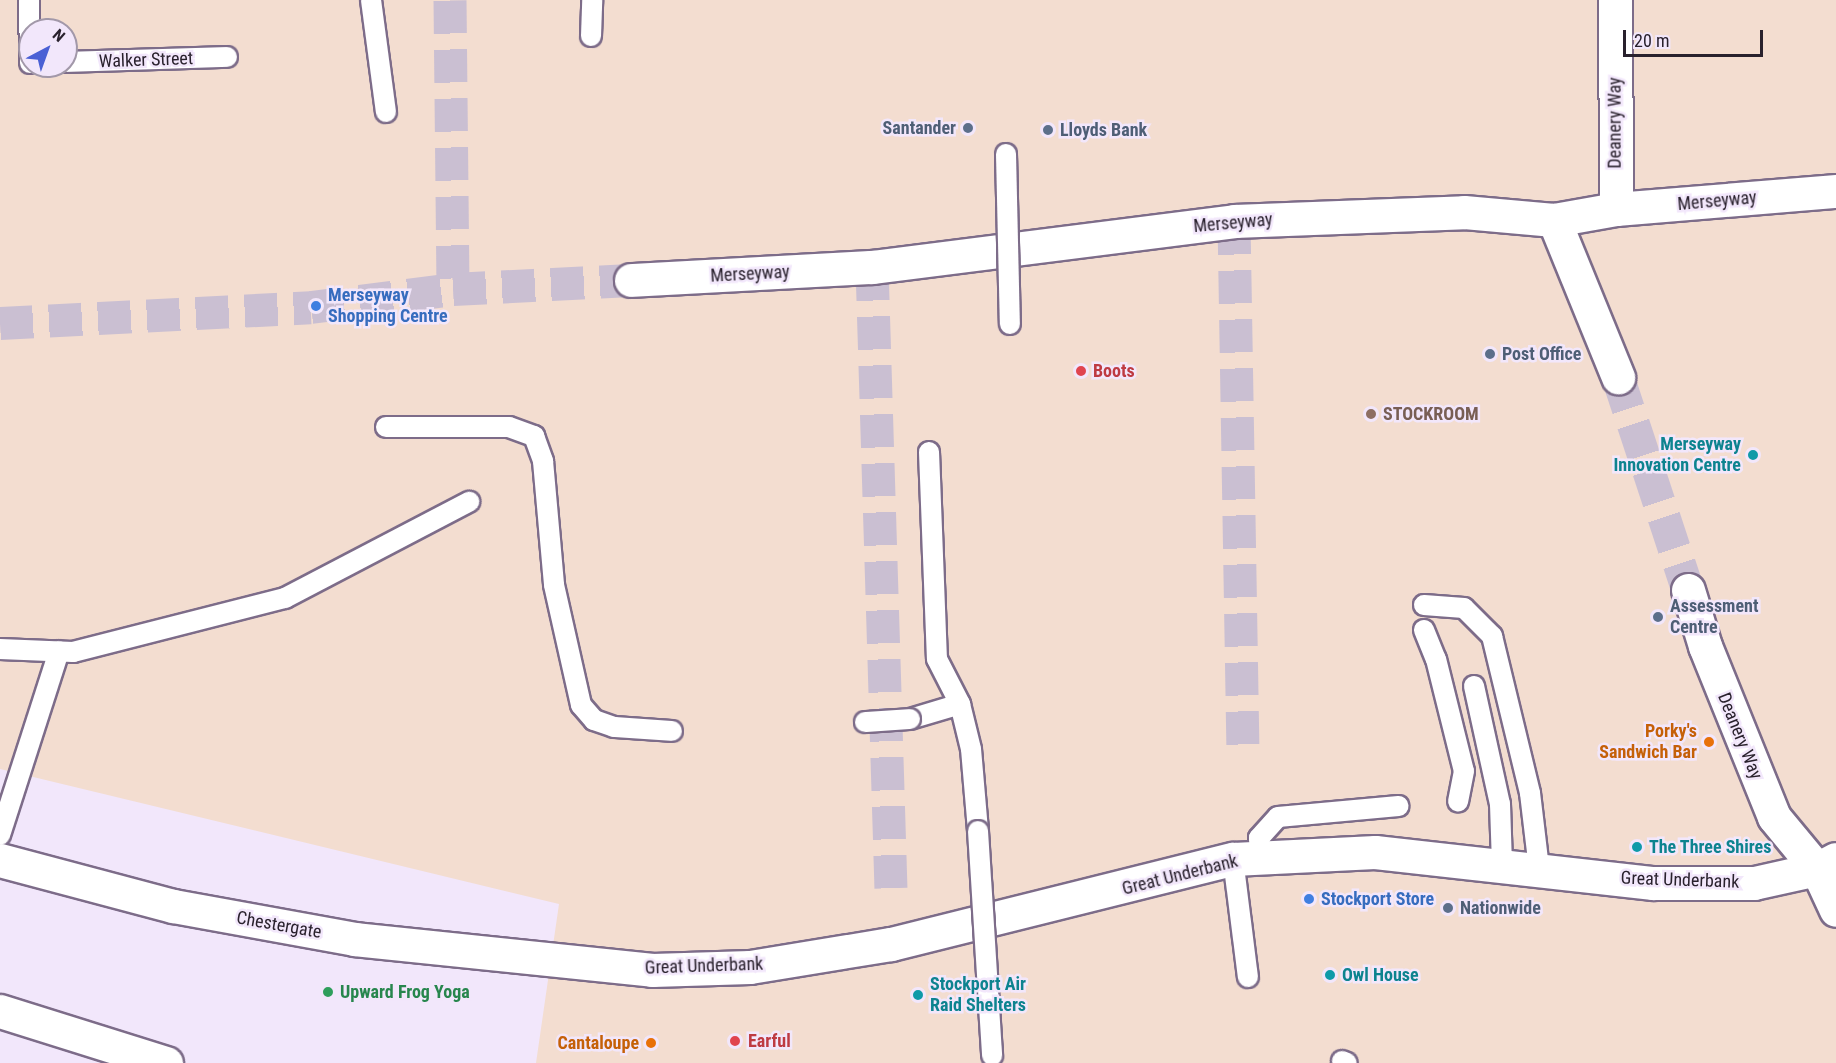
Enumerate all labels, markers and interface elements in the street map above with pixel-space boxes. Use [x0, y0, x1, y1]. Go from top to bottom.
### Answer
north arrow [18, 18, 78, 78]
scale bar [1626, 18, 1766, 56]
text: N [49, 25, 69, 46]
text: 20 m [1634, 30, 1669, 51]
street label: Walker Street [98, 48, 194, 72]
street label: Deanery Way [1604, 77, 1626, 169]
place label: Santander [883, 117, 956, 139]
place label: Lloyds Bank [1060, 119, 1147, 141]
marker: Santander [961, 121, 975, 135]
marker: Lloyds Bank [1041, 123, 1055, 137]
street label: Merseyway [1677, 187, 1757, 215]
street label: Merseyway [1193, 209, 1273, 237]
street label: Merseyway [710, 261, 790, 287]
place label: Merseyway Shopping Centre [328, 285, 448, 328]
marker: Merseyway Shopping Centre [309, 299, 323, 313]
place label: Post Office [1502, 343, 1581, 365]
marker: Post Office [1483, 347, 1497, 361]
place label: Boots [1093, 360, 1135, 382]
marker: Boots [1074, 364, 1088, 378]
place label: STOCKROOM [1383, 403, 1479, 425]
marker: STOCKROOM [1364, 407, 1378, 421]
place label: Merseyway Innovation Centre [1613, 434, 1741, 476]
marker: Merseyway Innovation Centre [1746, 448, 1760, 462]
place label: Assessment Centre [1670, 596, 1758, 638]
marker: Assessment Centre [1651, 610, 1665, 624]
street label: Deanery Way [1713, 690, 1767, 782]
place label: Porky's Sandwich Bar [1599, 721, 1697, 764]
marker: Porky's Sandwich Bar [1702, 735, 1716, 749]
place label: The Three Shires [1649, 836, 1772, 858]
marker: The Three Shires [1630, 840, 1644, 854]
street label: Great Underbank [1120, 850, 1240, 900]
street label: Great Underbank [1620, 867, 1740, 893]
place label: Stockport Store [1321, 888, 1434, 910]
marker: Stockport Store [1302, 892, 1316, 906]
place label: Nationwide [1460, 897, 1541, 919]
marker: Nationwide [1441, 901, 1455, 915]
street label: Chestergate [235, 907, 323, 943]
street label: Great Underbank [644, 953, 764, 979]
place label: Owl House [1342, 964, 1419, 986]
marker: Owl House [1323, 968, 1337, 982]
place label: Stockport Air Raid Shelters [930, 974, 1026, 1016]
place label: Upward Frog Yoga [340, 981, 470, 1003]
marker: Upward Frog Yoga [321, 985, 335, 999]
marker: Stockport Air Raid Shelters [911, 988, 925, 1002]
place label: Earful [748, 1030, 791, 1052]
place label: Cantaloupe [558, 1032, 639, 1054]
marker: Earful [726, 1032, 744, 1050]
marker: Cantaloupe [644, 1036, 658, 1050]

